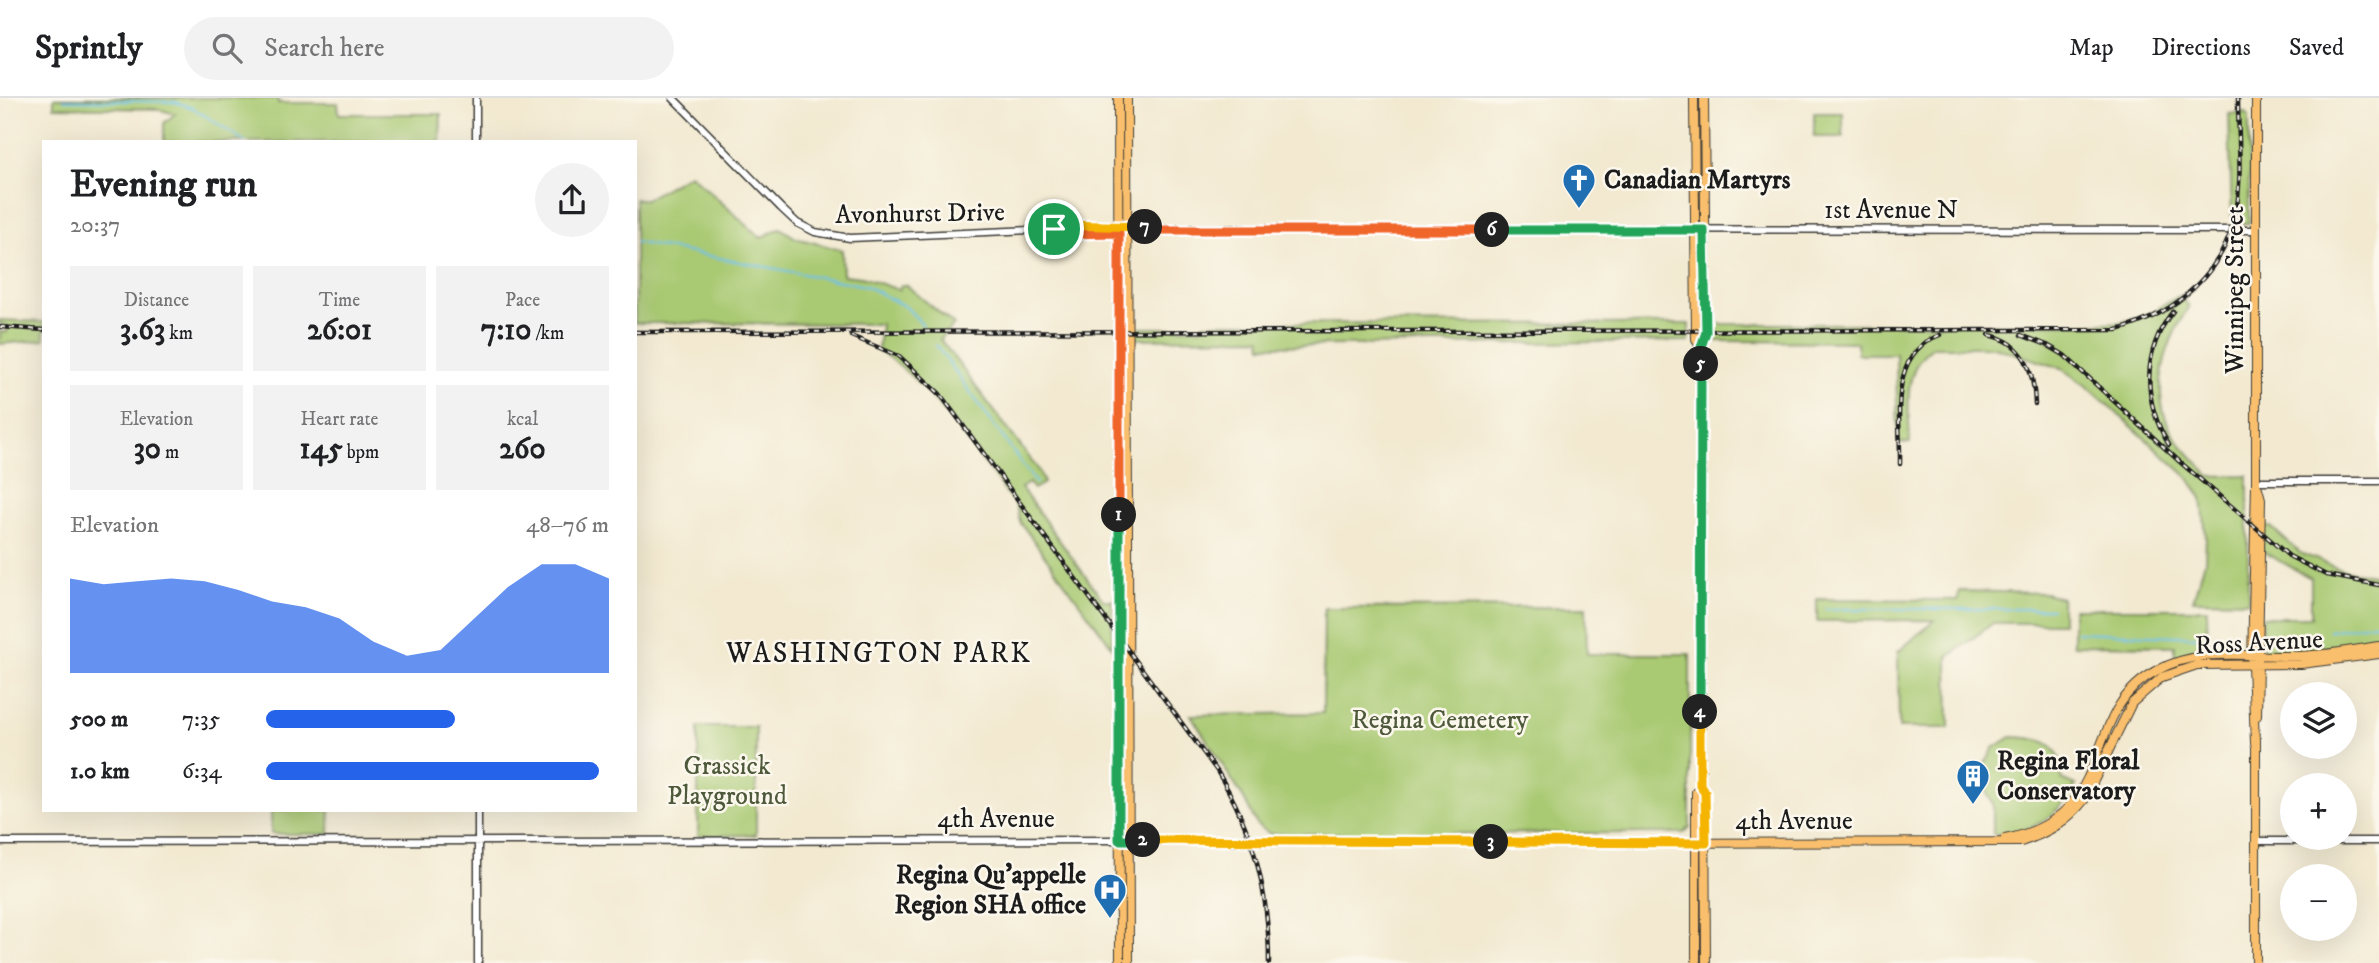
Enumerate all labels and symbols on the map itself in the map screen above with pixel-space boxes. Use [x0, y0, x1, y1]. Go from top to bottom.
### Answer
church icon: Canadian Martyrs [1560, 161, 1598, 210]
place label: Canadian Martyrs [1604, 164, 1791, 197]
street label: 1st Avenue N [1824, 194, 1958, 227]
street label: Avonhurst Drive [835, 196, 1005, 232]
pin [1024, 199, 1084, 259]
street label: Winnipeg Street [2219, 206, 2252, 375]
pin: 7 [1128, 209, 1162, 244]
pin: 6 [1474, 212, 1510, 248]
pin: 5 [1684, 346, 1718, 382]
pin: 1 [1102, 498, 1136, 532]
street label: Ross Avenue [2194, 623, 2324, 663]
district label: WASHINGTON PARK [725, 636, 1032, 671]
pin: 4 [1682, 694, 1718, 730]
park label: Regina Cemetery [1352, 704, 1529, 737]
place label: Regina Floral Conservatory [1997, 745, 2140, 808]
park label: Grassick Playground [667, 750, 787, 813]
building icon: Regina Floral Conservatory [1954, 757, 1992, 806]
street label: 4th Avenue [937, 803, 1055, 836]
street label: 4th Avenue [1735, 805, 1853, 838]
pin: 2 [1126, 822, 1160, 858]
pin: 3 [1474, 824, 1508, 860]
place label: Regina Qu'appelle Region SHA office [894, 859, 1086, 922]
hospital icon: Regina Qu'appelle Region SHA office [1091, 871, 1129, 920]

